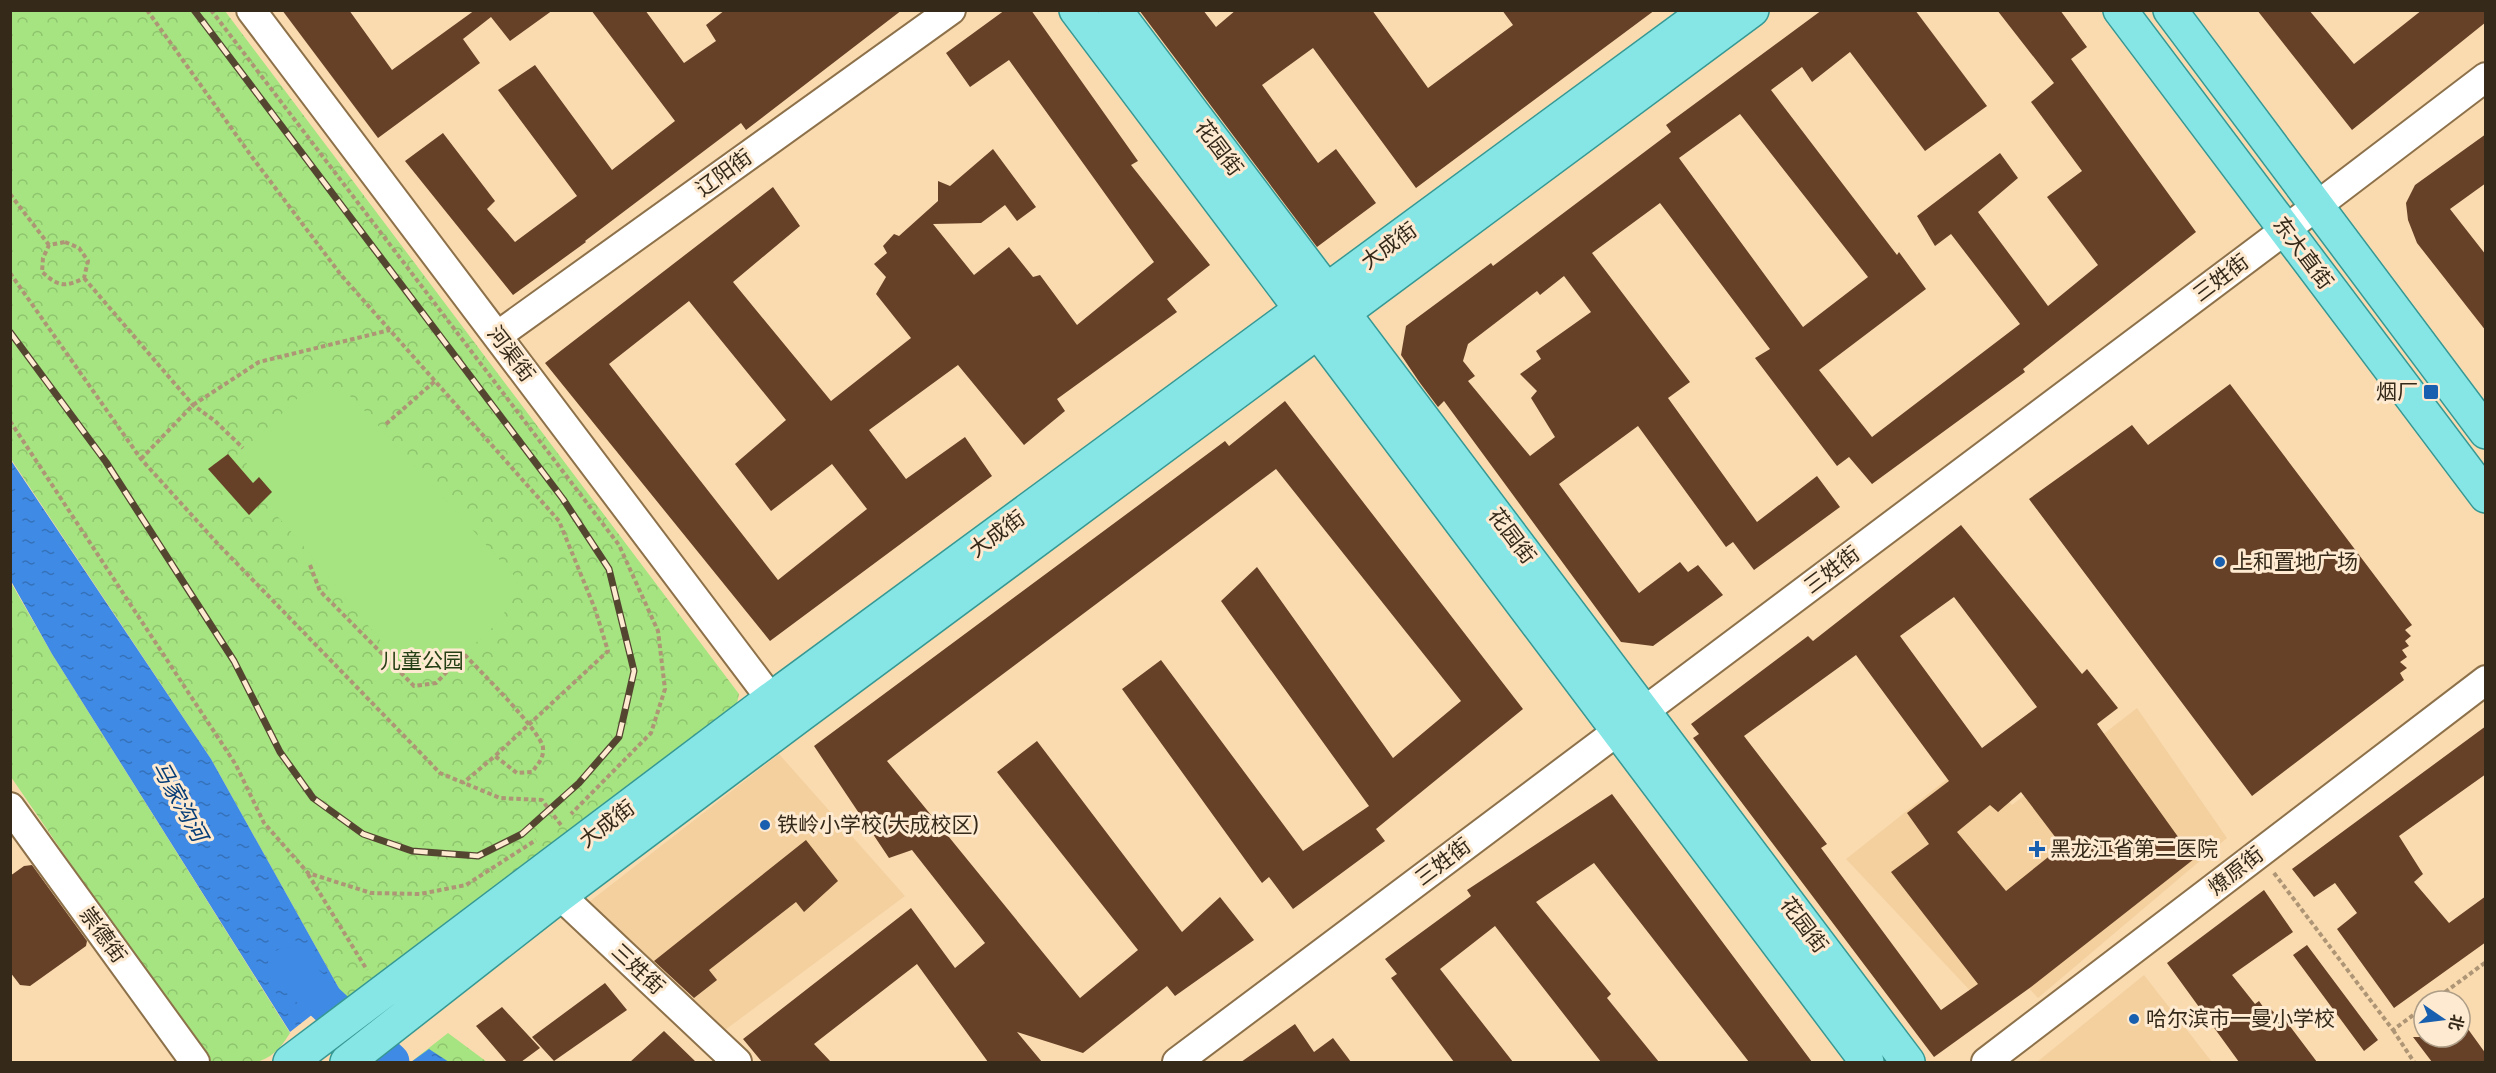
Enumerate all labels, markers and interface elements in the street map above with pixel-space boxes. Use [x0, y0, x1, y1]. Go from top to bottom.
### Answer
street label: 花园街 [1190, 115, 1248, 180]
street label: 辽阳街 [691, 144, 757, 201]
street label: 东大直街 [2268, 212, 2339, 294]
street label: 大成街 [1356, 217, 1422, 274]
street label: 三姓街 [2188, 249, 2253, 307]
street label: 河渠街 [482, 321, 540, 386]
place label: 烟厂 [2376, 379, 2418, 404]
marker: 烟厂 [2422, 383, 2440, 401]
street label: 花园街 [1483, 503, 1541, 568]
street label: 大成街 [964, 505, 1030, 562]
street label: 三姓街 [1799, 541, 1864, 599]
place label: 上和置地广场 [2232, 549, 2358, 574]
marker: 上和置地广场 [2213, 555, 2227, 569]
park label: 儿童公园 [380, 648, 464, 673]
water label: 马家沟河 [146, 756, 215, 850]
street label: 大成街 [574, 795, 639, 853]
place label: 铁岭小学校(大成校区) [777, 812, 979, 837]
marker: 铁岭小学校(大成校区) [758, 818, 772, 832]
street label: 三姓街 [1410, 833, 1475, 891]
place label: 黑龙江省第二医院 [2050, 836, 2218, 861]
marker: 黑龙江省第二医院 [2028, 840, 2046, 858]
street label: 燎原街 [2203, 841, 2268, 900]
street label: 花园街 [1775, 892, 1833, 957]
street label: 崇德街 [75, 902, 132, 968]
street label: 三姓街 [607, 938, 670, 999]
north arrow [2412, 989, 2472, 1049]
place label: 哈尔滨市一曼小学校 [2146, 1006, 2335, 1031]
marker: 哈尔滨市一曼小学校 [2127, 1012, 2141, 1026]
text: 北 [2445, 1012, 2467, 1033]

